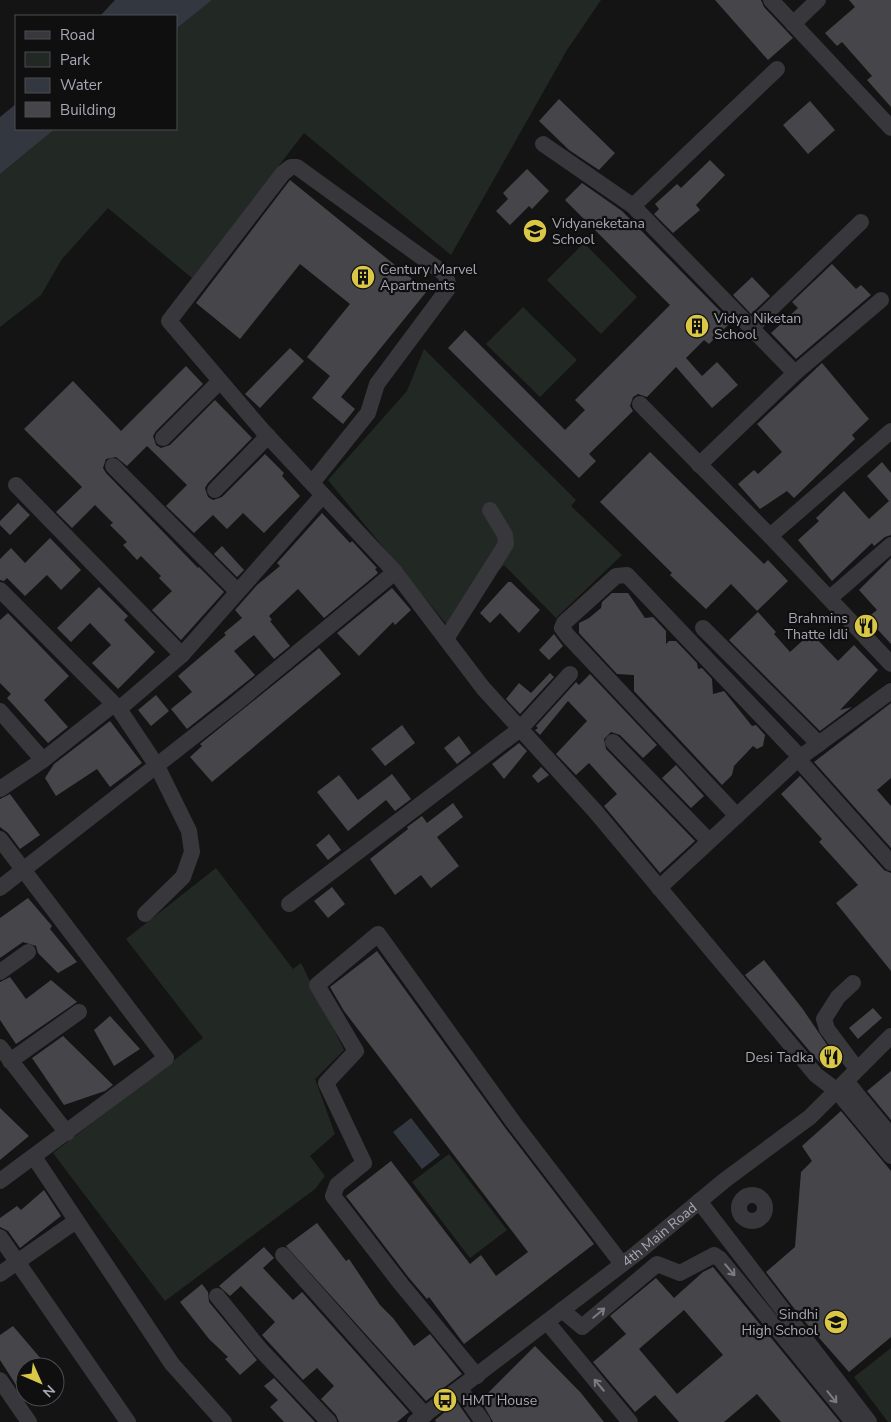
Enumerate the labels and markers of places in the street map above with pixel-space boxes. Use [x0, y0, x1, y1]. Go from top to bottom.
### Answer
place label: Vidyaneketana School [551, 214, 645, 249]
school or university icon: Vidyaneketana School [522, 218, 548, 244]
place label: Century Marvel Apartments [380, 260, 478, 295]
building icon: Century Marvel Apartments [350, 264, 376, 290]
place label: Vidya Niketan School [713, 309, 801, 344]
building icon: Vidya Niketan School [684, 313, 710, 339]
place label: Brahmins Thatte Idli [784, 609, 848, 644]
restaurant icon: Brahmins Thatte Idli [853, 613, 879, 639]
restaurant icon: Desi Tadka [818, 1044, 844, 1070]
place label: Desi Tadka [745, 1048, 814, 1067]
place label: Sindhi High School [742, 1305, 819, 1340]
school or university icon: Sindhi High School [823, 1309, 849, 1335]
bus stop icon: HMT House [432, 1387, 458, 1413]
place label: HMT House [462, 1391, 537, 1410]

